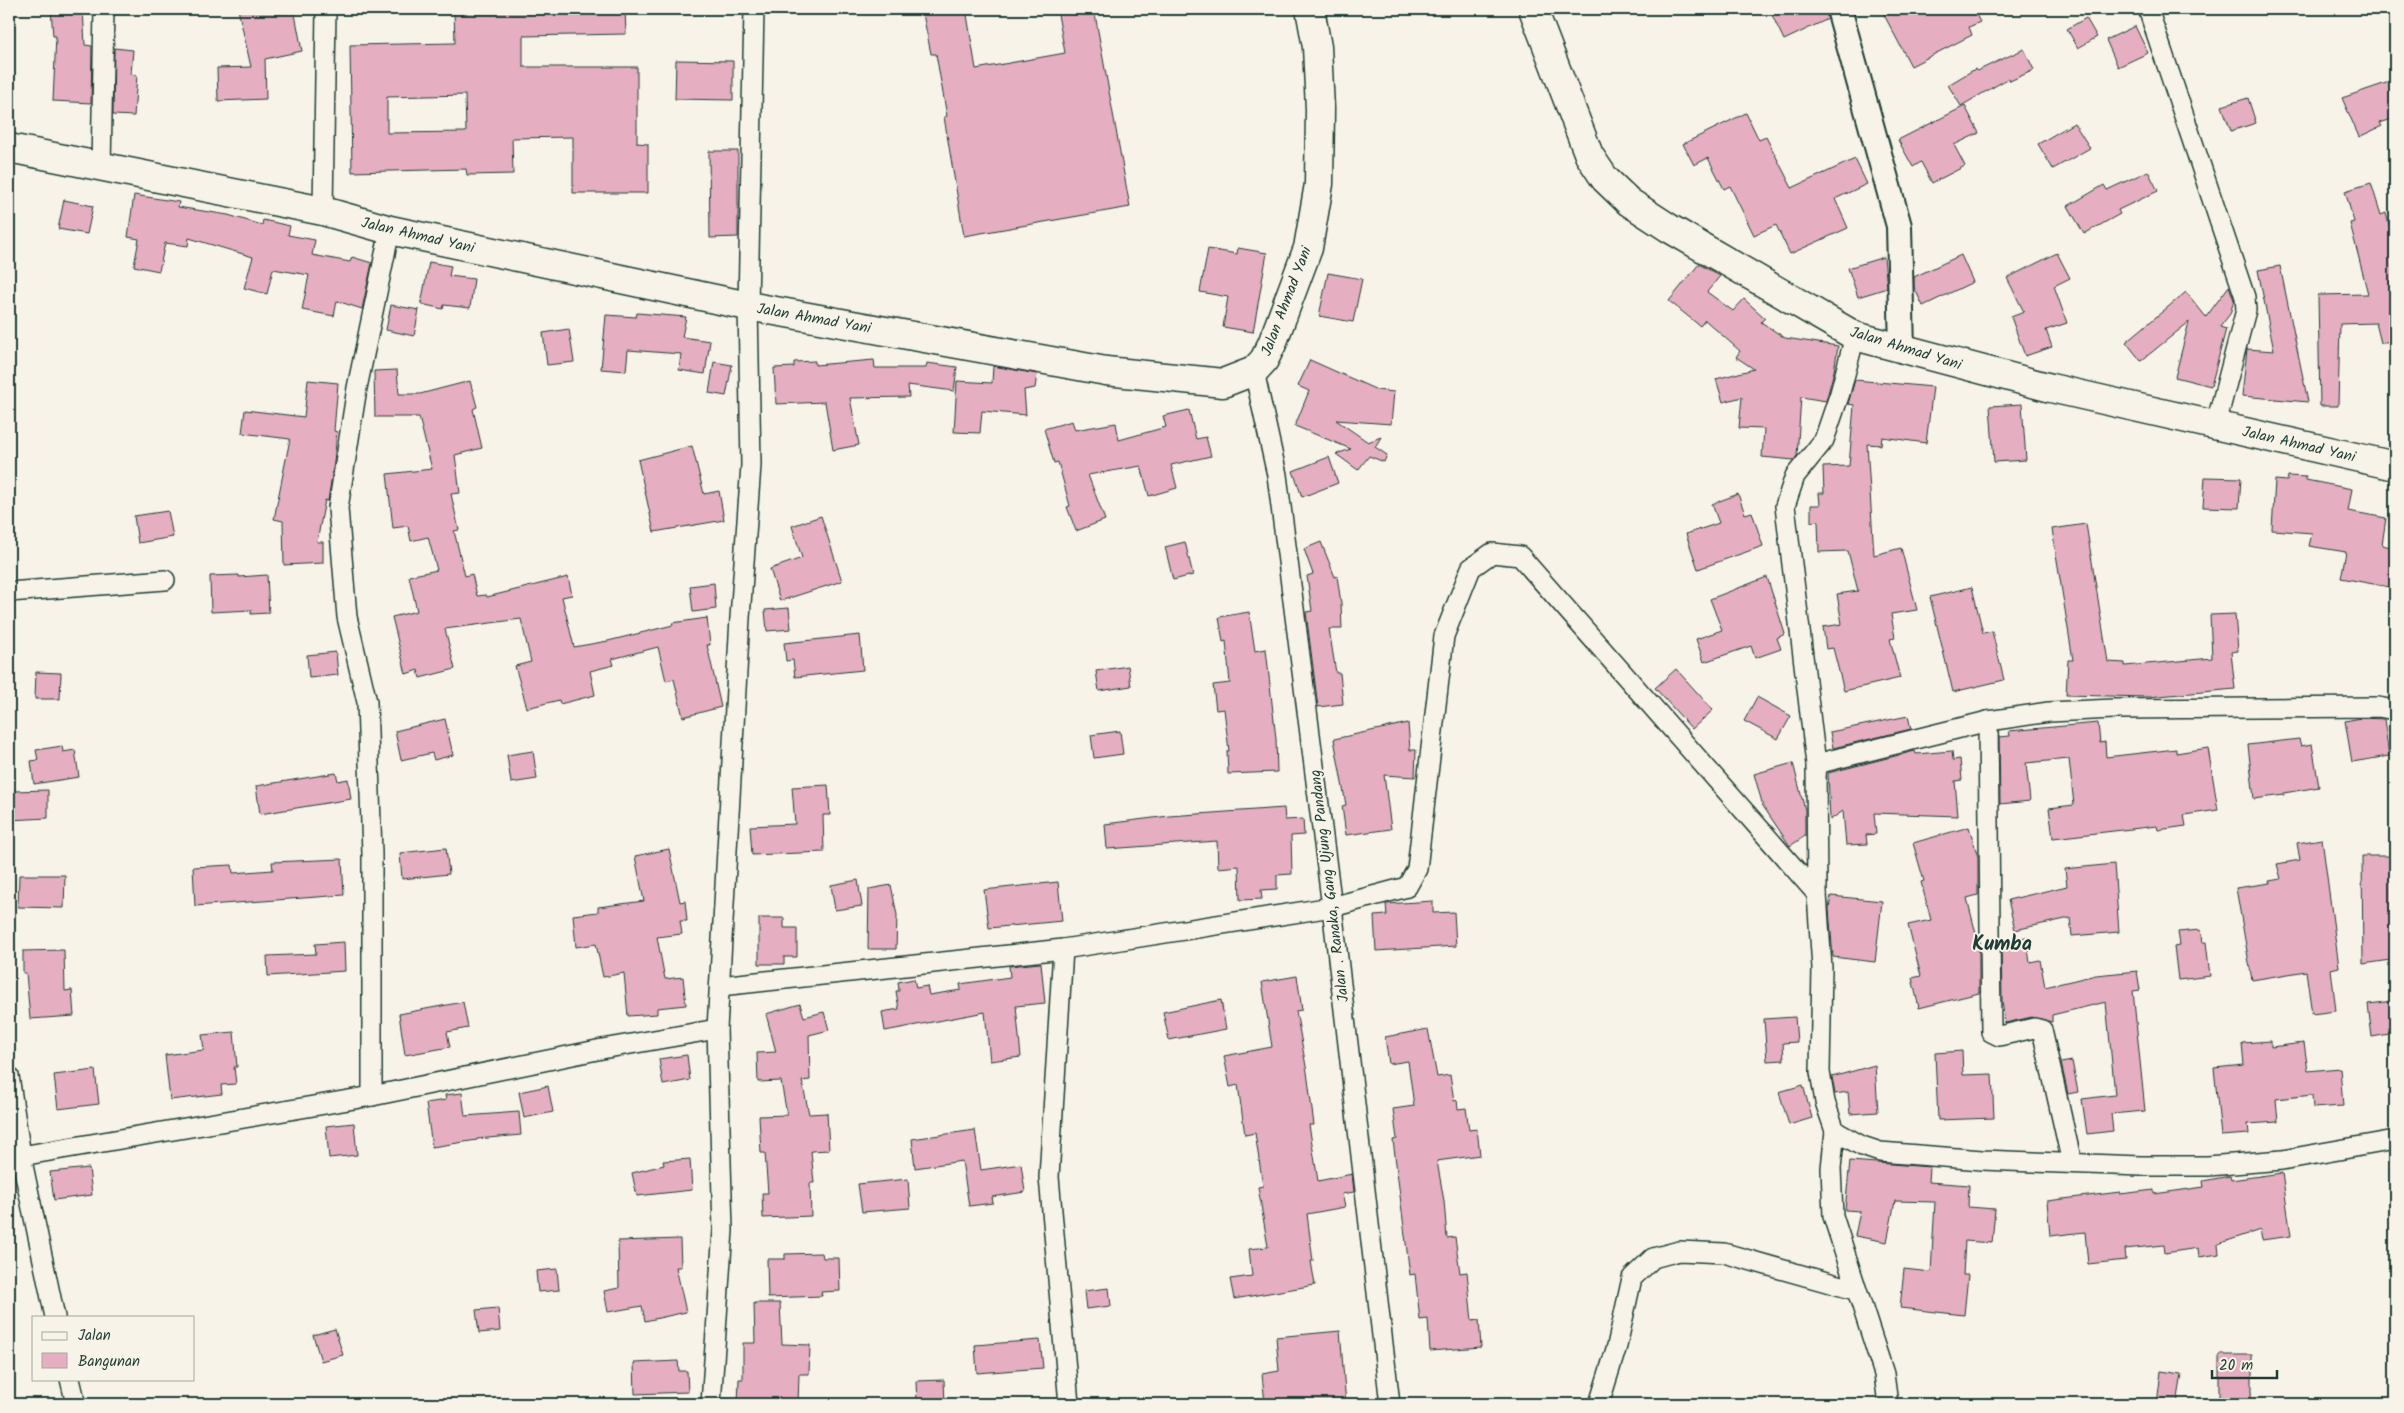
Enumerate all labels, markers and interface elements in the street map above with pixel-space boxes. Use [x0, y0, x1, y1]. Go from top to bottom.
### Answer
street label: Jalan Ahmad Yani [359, 211, 478, 261]
street label: Jalan Ahmad Yani [1255, 242, 1319, 360]
street label: Jalan Ahmad Yani [755, 297, 874, 341]
street label: Jalan Ahmad Yani [1847, 321, 1966, 378]
street label: Jalan Ahmad Yani [2240, 420, 2359, 470]
street label: Jalan . Ranaka, Gang Ujung Pandang [1304, 768, 1356, 1003]
district label: Kumba [1972, 929, 2032, 961]
legend [32, 1316, 195, 1380]
text: Jalan [78, 1324, 111, 1348]
scale bar [2212, 1348, 2276, 1380]
text: Bangunan [78, 1350, 140, 1374]
text: 20 m [2219, 1354, 2253, 1378]

